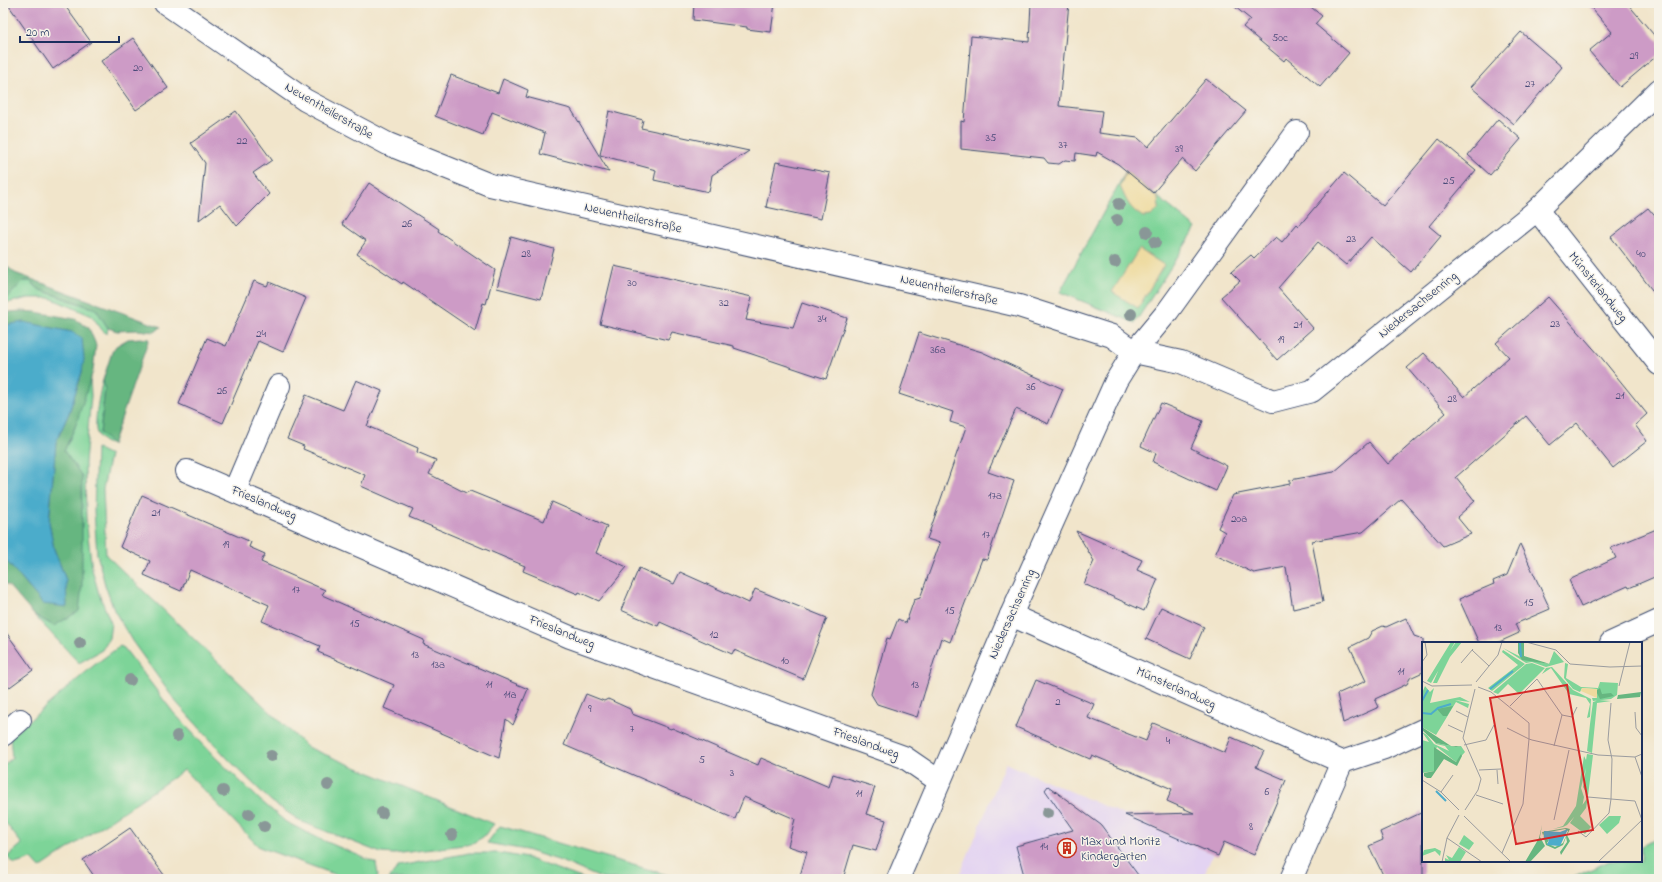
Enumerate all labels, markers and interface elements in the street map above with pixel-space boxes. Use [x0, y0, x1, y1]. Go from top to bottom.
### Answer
scale bar [20, 18, 119, 44]
text: 20 m [26, 24, 49, 42]
house number: 50c [1272, 30, 1288, 46]
house number: 29 [1630, 48, 1639, 64]
house number: 20 [133, 60, 143, 76]
house number: 27 [1525, 76, 1535, 92]
street label: Neuentheilerstraße [281, 78, 377, 144]
house number: 35 [986, 130, 996, 146]
house number: 22 [237, 133, 248, 149]
house number: 37 [1058, 137, 1068, 153]
house number: 39 [1175, 141, 1184, 157]
house number: 25 [1443, 173, 1455, 189]
street label: Neuentheilerstraße [582, 198, 684, 239]
house number: 26 [402, 216, 412, 232]
house number: 23 [1346, 231, 1356, 247]
house number: 28 [521, 246, 531, 262]
house number: 40 [1636, 246, 1646, 262]
street label: Münsterlandweg [1563, 248, 1632, 327]
street label: Niedersachsenring [1374, 267, 1462, 344]
street label: Neuentheilerstraße [898, 270, 1000, 311]
house number: 30 [627, 275, 637, 291]
house number: 32 [719, 295, 730, 311]
house number: 34 [817, 311, 827, 327]
house number: 23 [1550, 316, 1560, 332]
house number: 21 [1294, 317, 1303, 333]
house number: 24 [256, 326, 266, 342]
house number: 19 [1278, 332, 1285, 348]
house number: 36a [930, 342, 946, 358]
house number: 36 [1026, 379, 1036, 395]
house number: 26 [217, 383, 227, 399]
house number: 21 [1616, 388, 1625, 404]
house number: 28 [1447, 391, 1457, 407]
street label: Frieslandweg [227, 480, 300, 526]
house number: 17a [988, 488, 1002, 504]
house number: 21 [152, 505, 161, 521]
house number: 20a [1231, 511, 1247, 527]
house number: 17 [982, 527, 990, 543]
house number: 19 [223, 537, 230, 553]
street label: Niedersachsenring [984, 566, 1041, 663]
house number: 17 [292, 582, 300, 598]
house number: 15 [1524, 595, 1534, 611]
house number: 15 [945, 603, 955, 619]
street label: Frieslandweg [525, 610, 598, 655]
house number: 15 [350, 616, 360, 632]
house number: 13 [1494, 620, 1502, 636]
house number: 12 [710, 627, 719, 643]
inset map [1422, 642, 1642, 862]
house number: 13 [411, 647, 419, 663]
house number: 10 [781, 653, 789, 669]
house number: 13a [431, 657, 445, 673]
street label: Münsterlandweg [1133, 662, 1219, 715]
house number: 11 [1398, 664, 1405, 680]
house number: 11 [486, 677, 493, 693]
house number: 13 [911, 677, 919, 693]
house number: 11a [504, 687, 517, 703]
house number: 2 [1055, 694, 1061, 710]
house number: 9 [588, 701, 592, 717]
house number: 7 [630, 721, 635, 737]
street label: Frieslandweg [829, 722, 902, 765]
house number: 4 [1166, 733, 1171, 749]
house number: 5 [699, 752, 705, 768]
house number: 3 [730, 765, 735, 781]
house number: 6 [1265, 784, 1270, 800]
house number: 11 [856, 786, 863, 802]
house number: 8 [1249, 819, 1253, 835]
place label: Max und Moritz Kindergarten [1081, 832, 1161, 867]
building icon: Max und Moritz Kindergarten [1056, 837, 1078, 859]
house number: 14 [1040, 839, 1048, 855]

